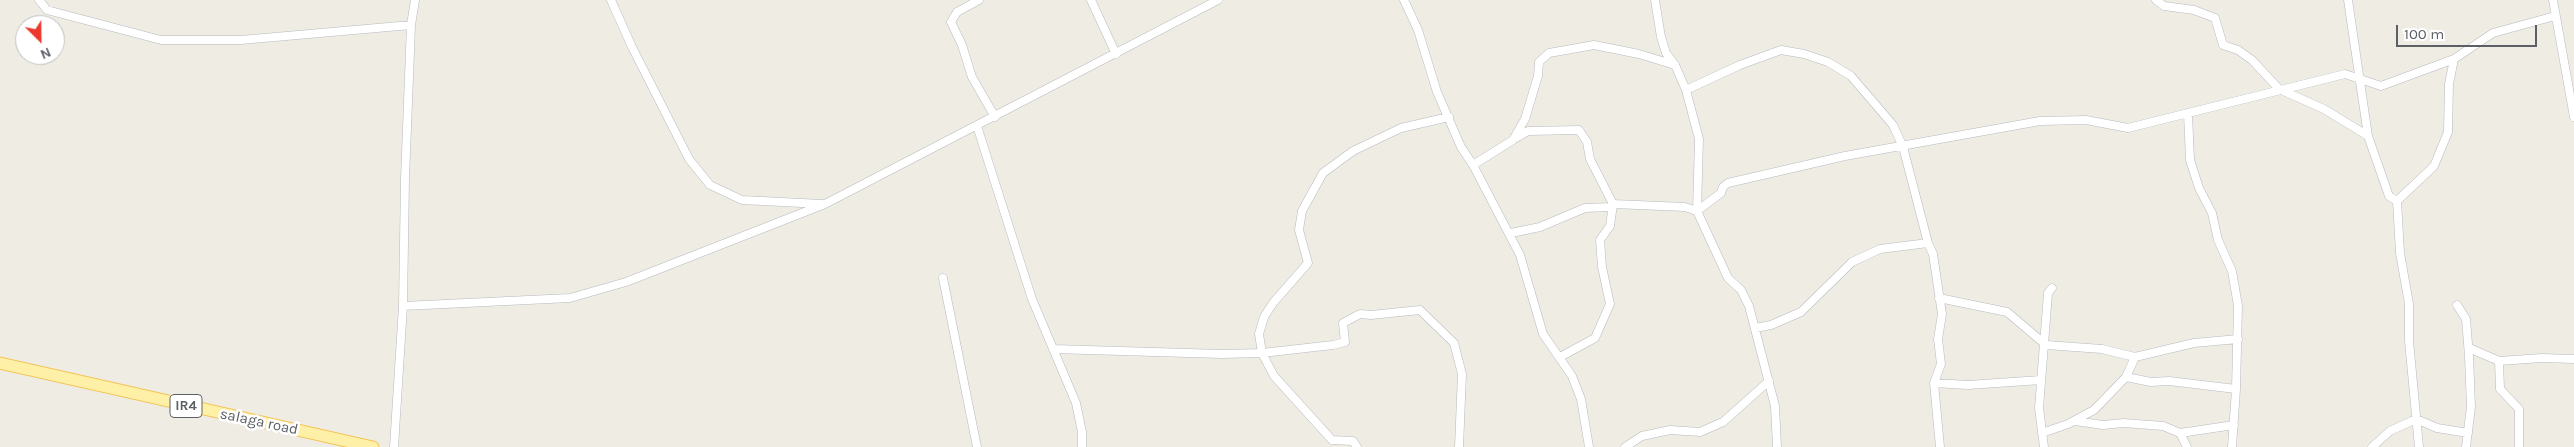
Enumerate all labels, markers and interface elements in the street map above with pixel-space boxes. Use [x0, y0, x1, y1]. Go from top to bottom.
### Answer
north arrow [15, 15, 65, 65]
scale bar [2399, 15, 2540, 47]
text: 100 m [2404, 25, 2444, 43]
text: N [38, 44, 54, 63]
road number: IR4 [170, 394, 202, 418]
street label: salaga road [218, 405, 300, 439]

